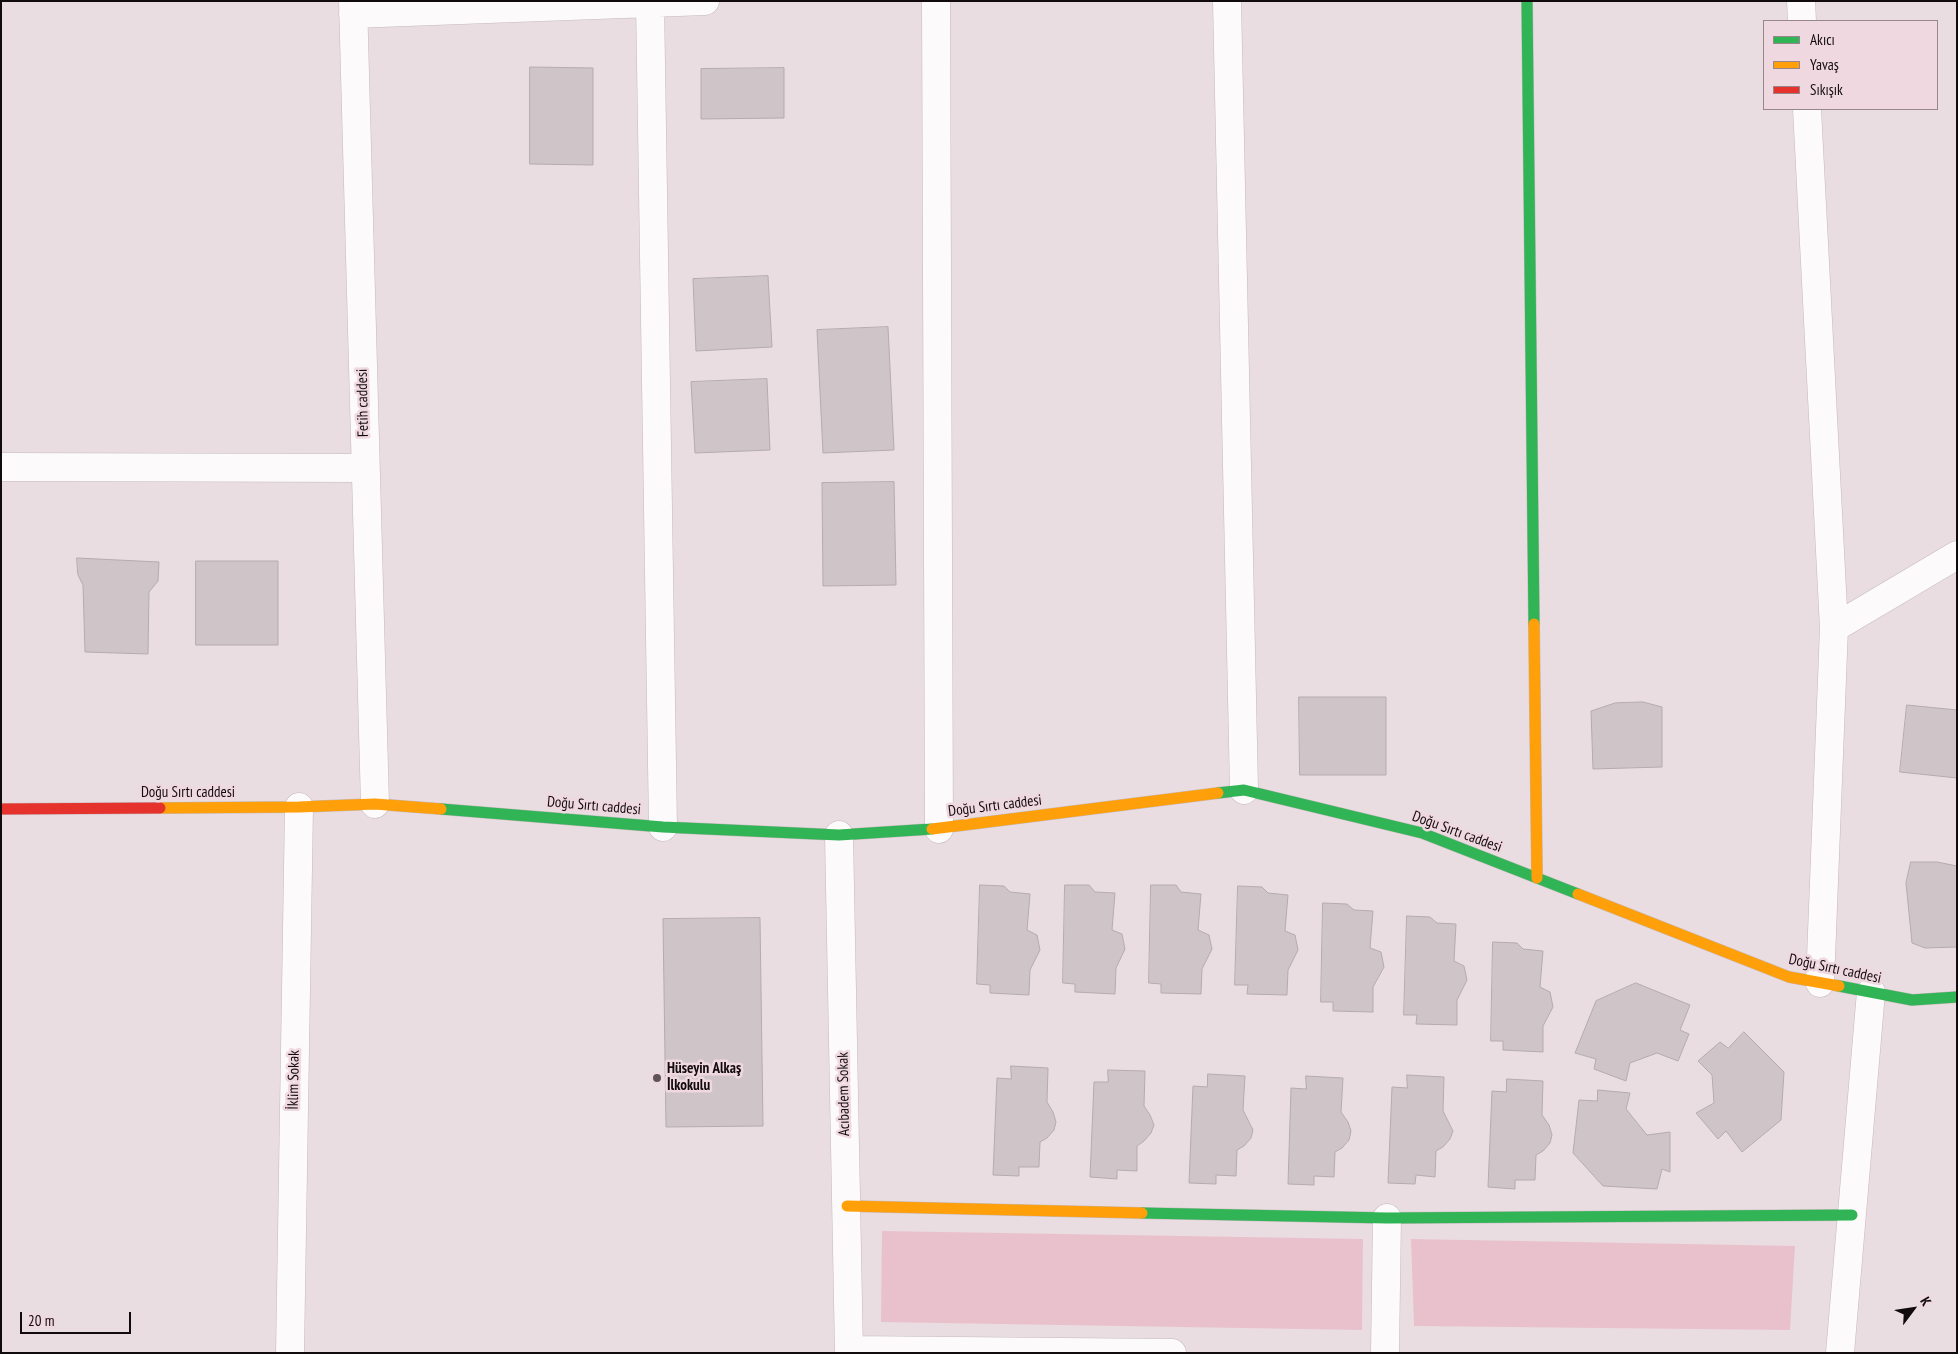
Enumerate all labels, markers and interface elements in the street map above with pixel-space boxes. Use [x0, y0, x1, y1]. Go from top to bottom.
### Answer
legend [1763, 20, 1938, 110]
text: Akıcı [1810, 30, 1835, 49]
text: Yavaş [1810, 55, 1839, 74]
text: Sıkışık [1810, 80, 1843, 99]
street label: Fetih caddesi [353, 369, 373, 437]
street label: Doğu Sırtı caddesi [141, 784, 235, 802]
street label: Doğu Sırtı caddesi [947, 791, 1043, 821]
street label: Doğu Sırtı caddesi [546, 793, 642, 819]
street label: Doğu Sırtı caddesi [1410, 807, 1504, 857]
street label: Doğu Sırtı caddesi [1787, 950, 1883, 988]
street label: İklim Sokak [284, 1050, 304, 1110]
street label: Acıbadem Sokak [834, 1052, 854, 1136]
place label: Hüseyin Alkaş İlkokulu [667, 1060, 741, 1095]
marker: Hüseyin Alkaş İlkokulu [651, 1072, 663, 1084]
north arrow [1888, 1284, 1938, 1334]
text: K [1916, 1294, 1935, 1309]
scale bar [22, 1302, 134, 1334]
text: 20 m [28, 1311, 54, 1330]

